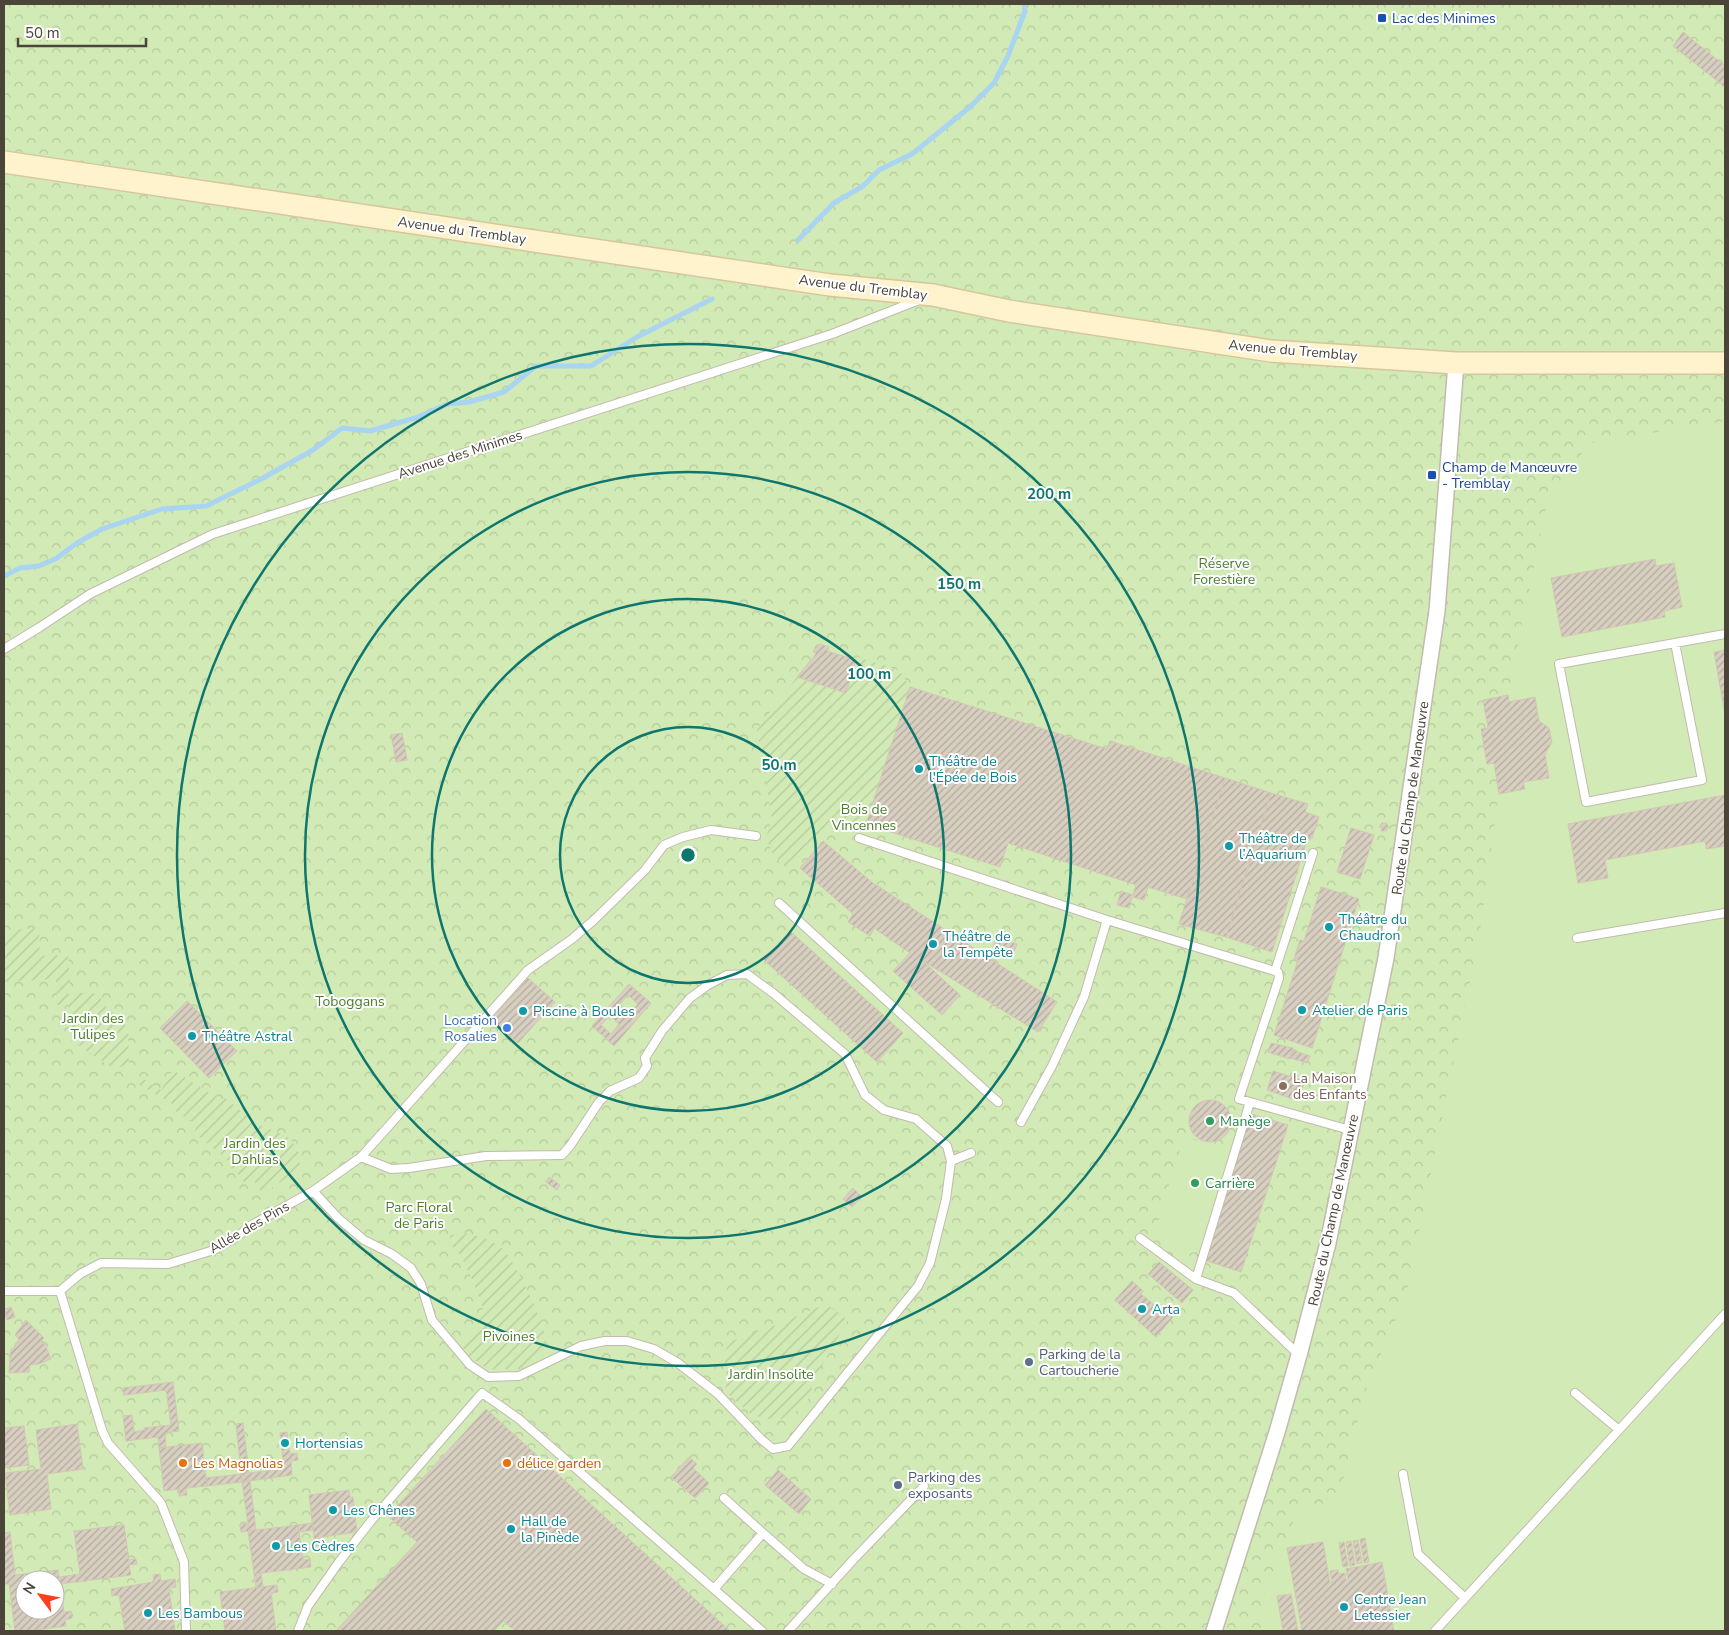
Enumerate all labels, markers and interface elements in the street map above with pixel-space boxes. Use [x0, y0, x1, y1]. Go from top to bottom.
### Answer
place label: Lac des Minimes [1392, 9, 1496, 28]
marker: Lac des Minimes [1376, 12, 1388, 24]
scale bar [18, 15, 145, 47]
text: 50 m [25, 23, 60, 43]
street label: Avenue du Tremblay [397, 212, 528, 249]
street label: Avenue du Tremblay [798, 270, 929, 305]
street label: Avenue du Tremblay [1228, 335, 1359, 366]
street label: Avenue des Minimes [396, 425, 525, 484]
place label: Champ de Manœuvre - Tremblay [1442, 458, 1577, 493]
marker: Champ de Manœuvre - Tremblay [1426, 469, 1438, 481]
text: 200 m [1027, 484, 1071, 504]
park label: Réserve Forestière [1193, 554, 1255, 589]
text: 150 m [937, 574, 981, 594]
text: 100 m [847, 664, 891, 684]
street label: Route du Champ de Manœuvre [1387, 700, 1434, 896]
place label: Théâtre de l'Épée de Bois [929, 752, 1017, 787]
text: 50 m [761, 755, 797, 775]
marker: Théâtre de l'Épée de Bois [913, 763, 925, 775]
park label: Bois de Vincennes [831, 800, 897, 835]
place label: Théâtre de l’Aquarium [1239, 829, 1307, 864]
marker: Théâtre de l’Aquarium [1223, 840, 1235, 852]
centre of rings [679, 846, 697, 864]
place label: Théâtre du Chaudron [1339, 910, 1407, 945]
marker: Théâtre du Chaudron [1323, 921, 1335, 933]
place label: Théâtre de la Tempête [943, 927, 1013, 962]
marker: Théâtre de la Tempête [927, 938, 939, 950]
park label: Toboggans [315, 992, 385, 1011]
place label: Atelier de Paris [1312, 1001, 1408, 1020]
place label: Piscine à Boules [533, 1002, 635, 1021]
marker: Atelier de Paris [1296, 1004, 1308, 1016]
marker: Piscine à Boules [517, 1005, 529, 1017]
park label: Jardin des Tulipes [61, 1009, 124, 1044]
place label: Location Rosalies [444, 1011, 497, 1046]
marker: Location Rosalies [501, 1022, 513, 1034]
place label: Théâtre Astral [202, 1027, 293, 1046]
marker: Théâtre Astral [186, 1030, 198, 1042]
place label: La Maison des Enfants [1293, 1069, 1367, 1104]
marker: La Maison des Enfants [1277, 1080, 1289, 1092]
place label: Manège [1220, 1112, 1270, 1131]
street label: Route du Champ de Manœuvre [1304, 1112, 1363, 1308]
marker: Manège [1204, 1115, 1216, 1127]
park label: Jardin des Dahlias [223, 1134, 286, 1169]
place label: Carrière [1205, 1174, 1255, 1193]
marker: Carrière [1189, 1177, 1201, 1189]
street label: Allée des Pins [206, 1197, 293, 1258]
park label: Parc Floral de Paris [386, 1198, 453, 1233]
place label: Arta [1152, 1300, 1180, 1319]
marker: Arta [1136, 1303, 1148, 1315]
park label: Pivoines [483, 1327, 535, 1346]
place label: Parking de la Cartoucherie [1039, 1345, 1121, 1380]
marker: Parking de la Cartoucherie [1023, 1356, 1035, 1368]
park label: Jardin Insolite [727, 1365, 814, 1384]
place label: Hortensias [295, 1434, 363, 1453]
marker: Hortensias [279, 1437, 291, 1449]
place label: Les Magnolias [193, 1454, 283, 1473]
place label: délice garden [517, 1454, 602, 1473]
marker: Les Magnolias [177, 1457, 189, 1469]
marker: délice garden [501, 1457, 513, 1469]
place label: Parking des exposants [908, 1468, 982, 1503]
marker: Parking des exposants [892, 1479, 904, 1491]
place label: Les Chênes [343, 1501, 416, 1520]
marker: Les Chênes [327, 1504, 339, 1516]
place label: Hall de la Pinède [521, 1512, 579, 1547]
marker: Hall de la Pinède [505, 1523, 517, 1535]
place label: Les Cèdres [286, 1537, 355, 1556]
marker: Les Cèdres [270, 1540, 282, 1552]
north arrow [15, 1570, 65, 1620]
text: N [19, 1579, 40, 1598]
place label: Centre Jean Letessier [1354, 1590, 1427, 1625]
marker: Centre Jean Letessier [1338, 1601, 1350, 1613]
place label: Les Bambous [158, 1604, 243, 1623]
marker: Les Bambous [142, 1607, 154, 1619]

